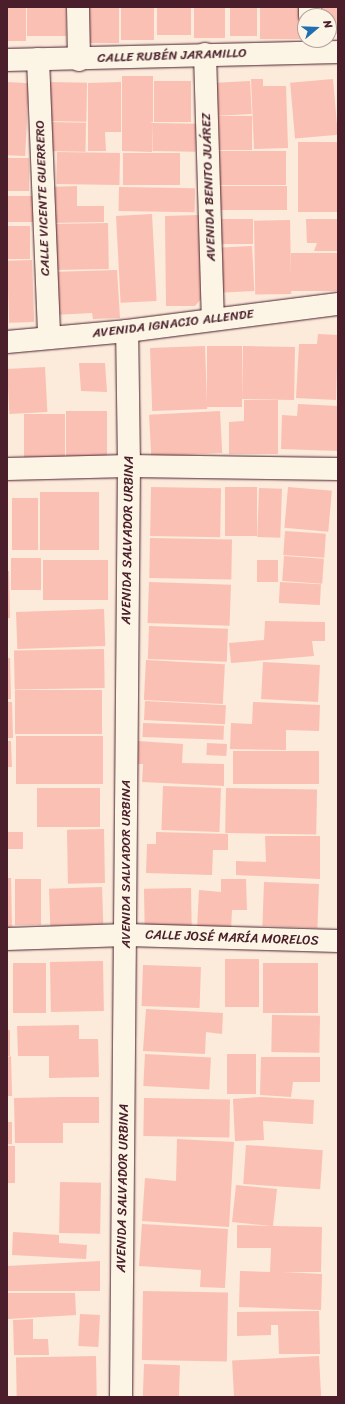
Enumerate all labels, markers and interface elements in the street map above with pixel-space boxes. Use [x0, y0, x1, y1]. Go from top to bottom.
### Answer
north arrow [297, 8, 337, 48]
text: N [318, 18, 338, 31]
street label: CALLE RUBÉN JARAMILLO [97, 46, 247, 66]
street label: AVENIDA BENITO JUÁREZ [199, 113, 219, 261]
street label: CALLE VICENTE GUERRERO [32, 119, 54, 277]
street label: AVENIDA IGNACIO ALLENDE [91, 306, 255, 342]
street label: AVENIDA SALVADOR URBINA [119, 455, 137, 625]
street label: AVENIDA SALVADOR URBINA [118, 779, 134, 949]
street label: CALLE JOSÉ MARÍA MORELOS [145, 927, 319, 949]
street label: AVENIDA SALVADOR URBINA [114, 1103, 132, 1273]

